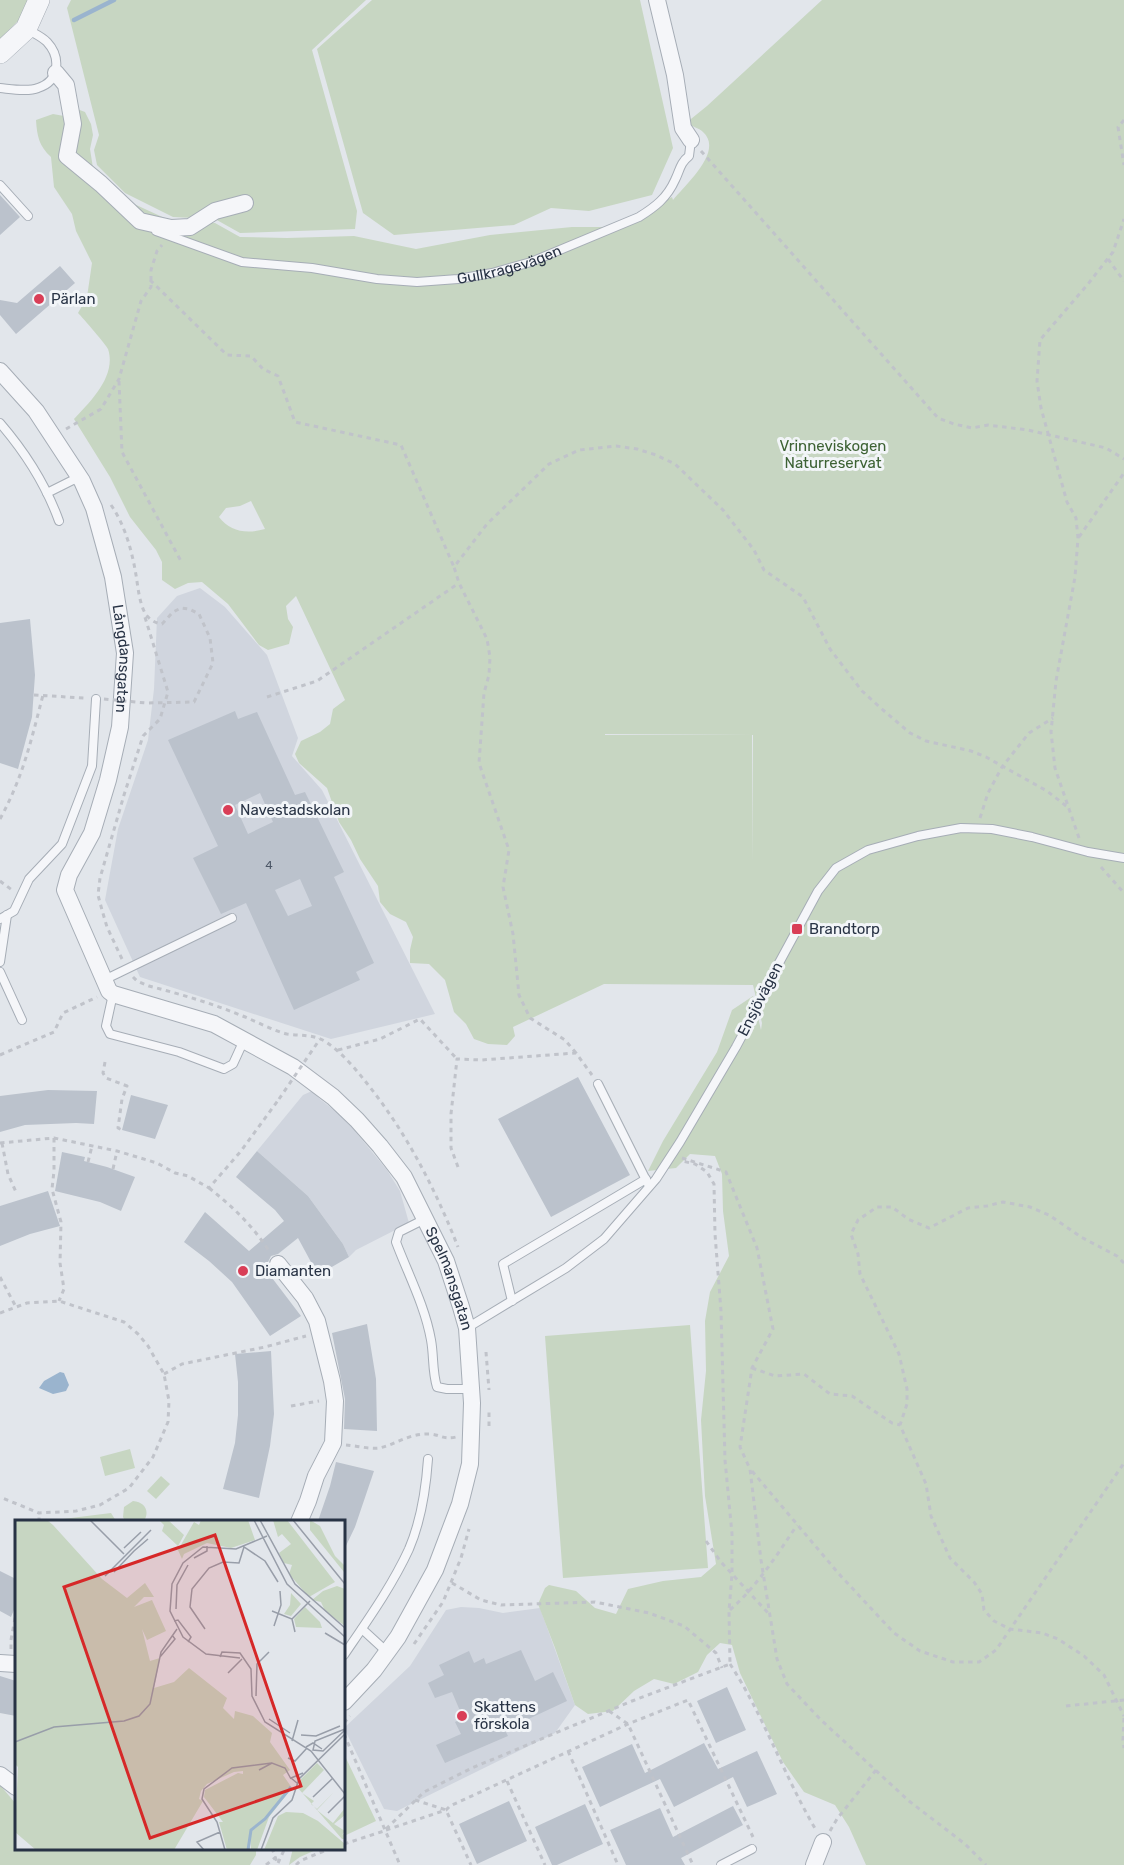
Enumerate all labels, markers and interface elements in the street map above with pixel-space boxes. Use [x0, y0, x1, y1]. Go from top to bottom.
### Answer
street label: Gullkragevägen [456, 241, 564, 288]
place label: Pärlan [51, 290, 95, 308]
marker: Pärlan [32, 292, 46, 306]
park label: Vrinneviskogen Naturreservat [780, 437, 886, 472]
street label: Långdansgatan [108, 603, 134, 713]
place label: Navestadskolan [240, 801, 350, 819]
marker: Navestadskolan [221, 803, 235, 817]
house number: 4 [265, 858, 273, 872]
place label: Brandtorp [809, 920, 880, 938]
marker: Brandtorp [790, 922, 804, 936]
street label: Ensjövägen [734, 959, 786, 1039]
street label: Spelmansgatan [421, 1224, 476, 1332]
place label: Diamanten [255, 1262, 331, 1280]
marker: Diamanten [236, 1264, 250, 1278]
inset map [15, 1520, 345, 1850]
place label: Skattens förskola [474, 1698, 536, 1733]
marker: Skattens förskola [455, 1709, 469, 1723]

